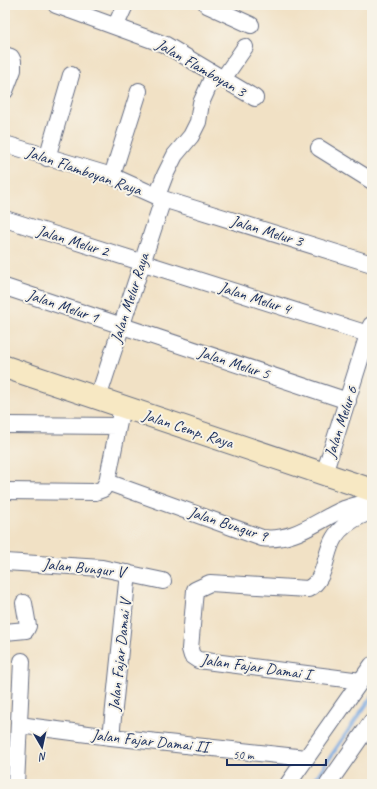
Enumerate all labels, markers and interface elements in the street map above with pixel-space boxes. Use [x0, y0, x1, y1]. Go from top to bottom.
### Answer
street label: Jalan Flamboyan 3 [152, 34, 251, 103]
street label: Jalan Flamboyan Raya [23, 142, 145, 200]
street label: Jalan Melur 3 [228, 210, 307, 252]
street label: Jalan Melur 2 [34, 220, 113, 262]
street label: Jalan Melur Raya [106, 249, 154, 346]
street label: Jalan Melur 4 [216, 277, 295, 320]
street label: Jalan Melur 1 [24, 284, 102, 328]
street label: Jalan Melur 5 [195, 342, 273, 384]
street label: Jalan Melur 6 [320, 383, 362, 461]
street label: Jalan Cemp. Raya [139, 405, 237, 454]
street label: Jalan Bungur 9 [185, 502, 272, 547]
street label: Jalan Bungur V [41, 554, 129, 583]
street label: Jalan Fajar Damai V [104, 595, 136, 713]
street label: Jalan Fajar Damai I [199, 649, 316, 685]
street label: Jalan Fajar Damai II [90, 725, 213, 757]
north arrow [22, 727, 62, 767]
scale bar [227, 741, 326, 767]
text: 50 m [233, 747, 255, 763]
text: N [37, 749, 48, 765]

